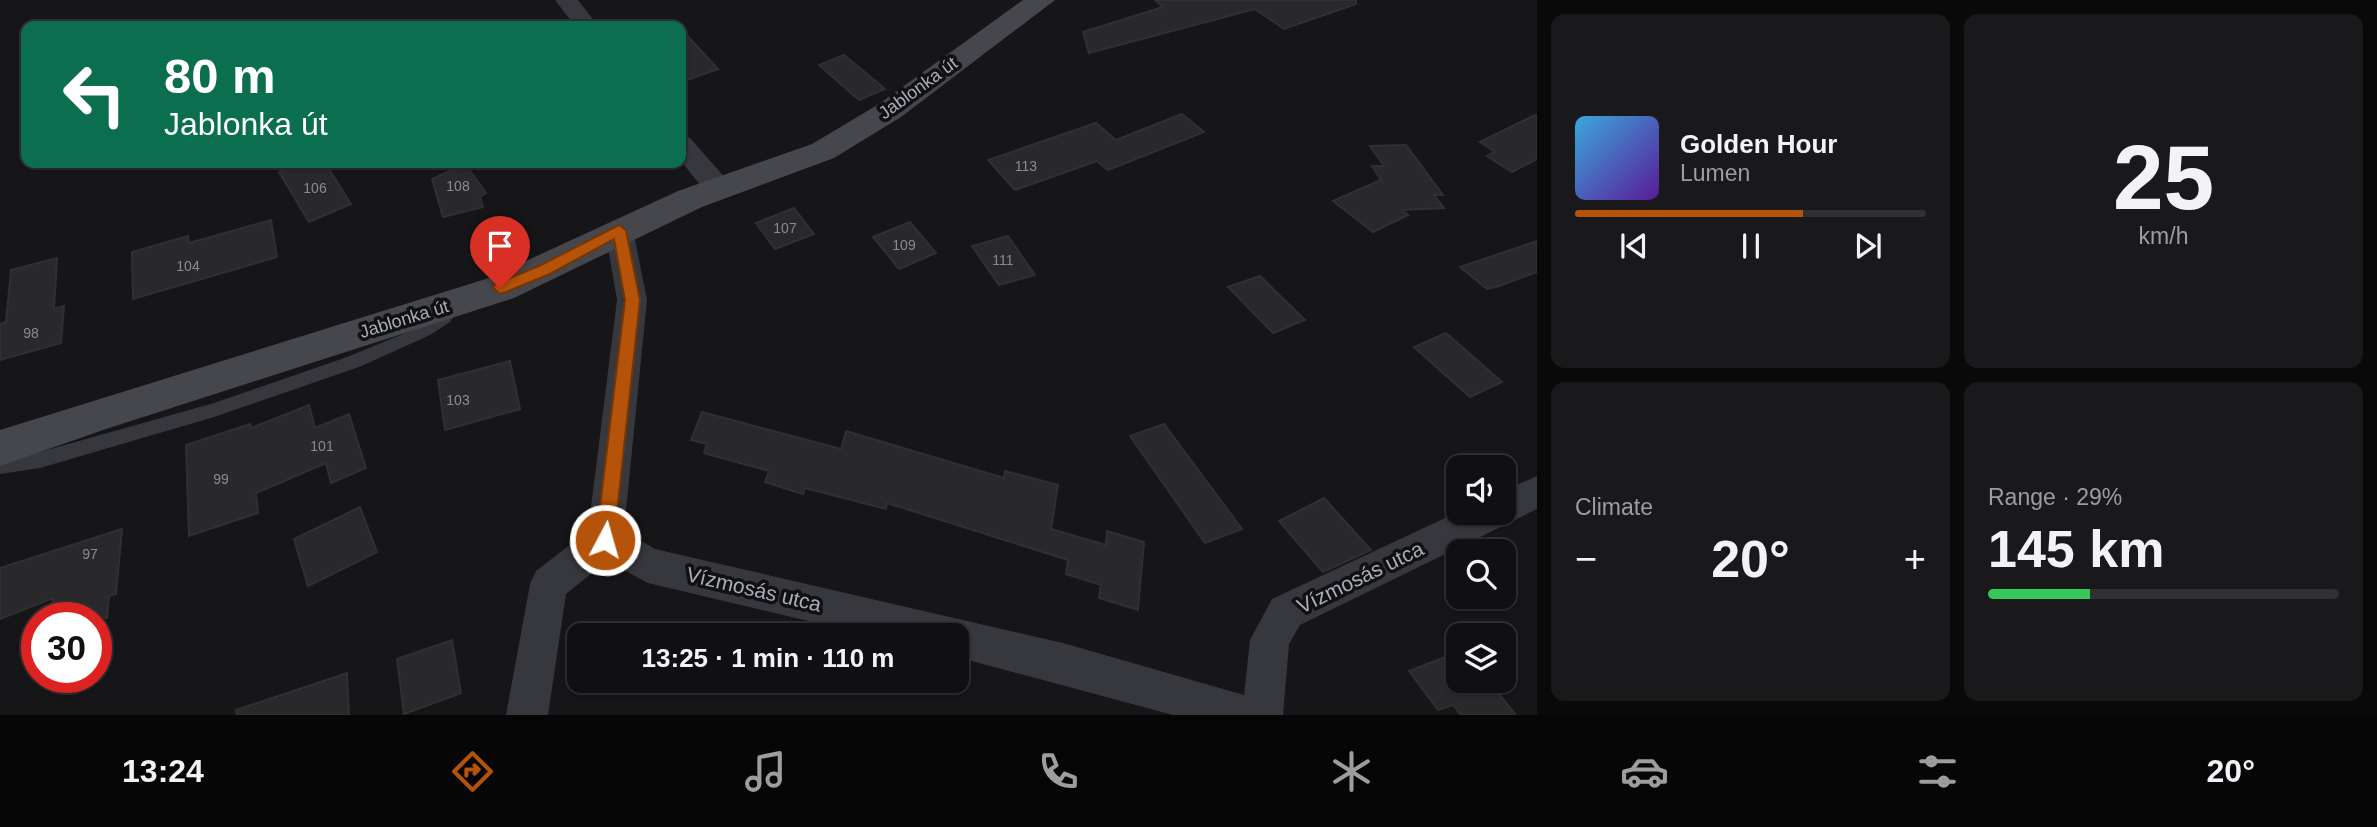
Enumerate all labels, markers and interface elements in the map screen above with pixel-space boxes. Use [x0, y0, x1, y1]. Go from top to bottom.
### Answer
icon: left [49, 49, 140, 140]
text: 80 m [164, 49, 276, 103]
street label: Jablonka út [875, 53, 961, 123]
text: Jablonka út [164, 106, 328, 142]
text: 25 [2113, 127, 2214, 228]
text: Golden Hour [1680, 129, 1837, 159]
house number: 113 [1015, 158, 1037, 174]
text: Lumen [1680, 160, 1750, 186]
house number: 108 [446, 178, 470, 194]
house number: 106 [303, 180, 327, 196]
pin [470, 216, 530, 288]
house number: 107 [773, 220, 797, 236]
text: km/h [2139, 223, 2188, 249]
icon: arrive [481, 227, 519, 265]
icon: previous [1615, 227, 1653, 265]
icon: pause [1732, 227, 1770, 265]
icon: next [1849, 227, 1887, 265]
house number: 109 [892, 237, 916, 253]
house number: 111 [992, 252, 1014, 268]
house number: 104 [176, 258, 200, 274]
street label: Jablonka út [357, 296, 451, 342]
house number: 98 [23, 325, 39, 341]
house number: 103 [446, 392, 470, 408]
house number: 101 [310, 438, 334, 454]
map controls [1446, 455, 1516, 693]
button: sound [1446, 455, 1516, 525]
house number: 99 [213, 471, 229, 487]
text: Range · 29% [1988, 484, 2122, 510]
text: Climate [1575, 494, 1653, 520]
position arrow [568, 503, 642, 577]
text: 145 km [1988, 520, 2164, 578]
text: 20° [1711, 530, 1790, 588]
street label: Vízmosás utca [1293, 536, 1427, 618]
text: − [1575, 538, 1597, 580]
text: + [1904, 538, 1926, 580]
button: search [1446, 539, 1516, 609]
house number: 97 [82, 546, 98, 562]
street label: Vízmosás utca [684, 562, 824, 616]
speed limit sign: 30 [21, 602, 112, 693]
button: layers [1446, 623, 1516, 693]
text: 13:25 · 1 min · 110 m [642, 643, 894, 673]
icon: directions [448, 747, 497, 796]
icon: music [741, 747, 790, 796]
icon: phone [1034, 747, 1083, 796]
icon: climate [1327, 747, 1376, 796]
icon: car [1620, 747, 1669, 796]
icon: filters [1913, 747, 1962, 796]
text: 13:24 [122, 753, 204, 789]
text: 20° [2207, 753, 2255, 789]

